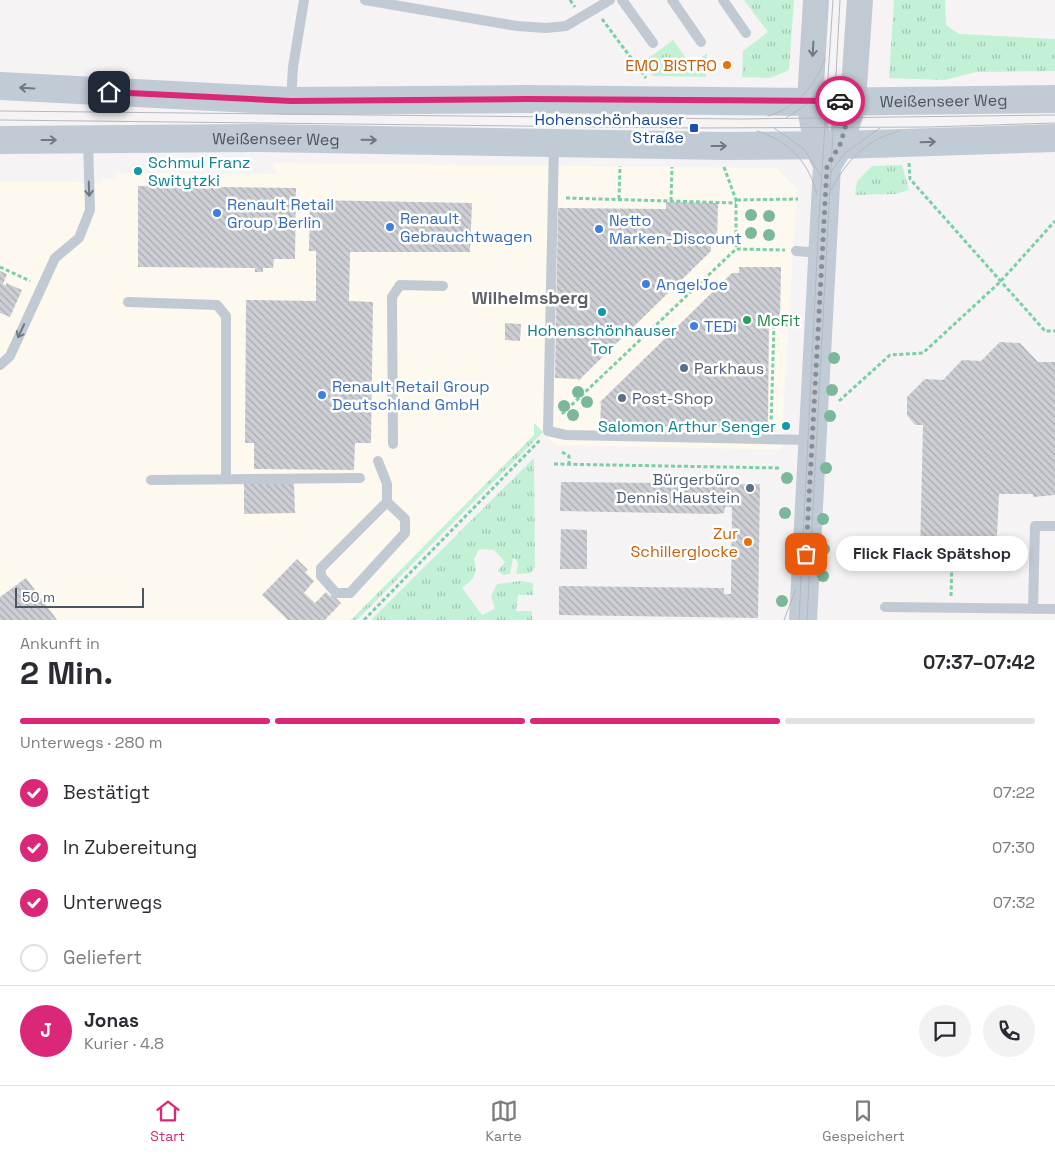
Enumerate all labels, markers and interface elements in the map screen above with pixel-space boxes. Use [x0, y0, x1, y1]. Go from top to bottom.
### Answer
one-way arrow [808, 40, 817, 56]
place label: EMO BISTRO [625, 55, 717, 76]
marker: EMO BISTRO [721, 59, 733, 71]
pin [88, 71, 130, 113]
courier [815, 76, 865, 126]
icon: home [95, 78, 123, 106]
one-way arrow [19, 83, 35, 92]
icon: car [826, 87, 854, 115]
street label: Weißenseer Weg [880, 90, 1007, 112]
place label: Hohenschönhauser Straße [534, 109, 684, 148]
marker: Hohenschönhauser Straße [688, 122, 700, 134]
street label: Weißenseer Weg [212, 128, 340, 150]
one-way arrow [40, 135, 56, 145]
one-way arrow [360, 135, 376, 145]
one-way arrow [920, 137, 936, 147]
one-way arrow [711, 141, 727, 151]
place label: Schmul Franz Switytzki [148, 152, 250, 191]
marker: Schmul Franz Switytzki [132, 165, 144, 177]
one-way arrow [85, 181, 94, 197]
place label: Renault Retail Group Berlin [227, 194, 334, 233]
marker: Renault Retail Group Berlin [211, 207, 223, 219]
place label: Renault Gebrauchtwagen [400, 208, 533, 247]
place label: Netto Marken-Discount [609, 210, 742, 249]
marker: Renault Gebrauchtwagen [384, 221, 396, 233]
marker: Netto Marken-Discount [593, 223, 605, 235]
place label: AngelJoe [656, 274, 728, 295]
marker: AngelJoe [640, 278, 652, 290]
district label: Wilhelmsberg [472, 286, 588, 309]
marker: Hohenschönhauser Tor [596, 306, 608, 318]
place label: McFit [757, 310, 800, 331]
marker: McFit [741, 314, 753, 326]
place label: TEDi [704, 316, 737, 337]
place label: Hohenschönhauser Tor [527, 320, 677, 359]
marker: TEDi [688, 320, 700, 332]
one-way arrow [16, 323, 26, 338]
place label: Parkhaus [694, 358, 764, 379]
marker: Parkhaus [678, 362, 690, 374]
place label: Renault Retail Group Deutschland GmbH [332, 376, 490, 415]
place label: Post-Shop [632, 388, 714, 409]
marker: Renault Retail Group Deutschland GmbH [316, 389, 328, 401]
marker: Post-Shop [616, 392, 628, 404]
place label: Salomon Arthur Senger [598, 416, 776, 437]
marker: Salomon Arthur Senger [780, 420, 792, 432]
place label: Bürgerbüro Dennis Haustein [616, 469, 740, 508]
marker: Bürgerbüro Dennis Haustein [744, 482, 756, 494]
place label: Zur Schillerglocke [631, 523, 738, 562]
pin [785, 533, 827, 575]
marker: Zur Schillerglocke [742, 536, 754, 548]
callout: Flick Flack Spätshop [836, 536, 1028, 572]
icon: bag [792, 540, 820, 568]
text: Flick Flack Spätshop [853, 543, 1011, 564]
scale bar [15, 585, 144, 608]
text: 50 m [22, 588, 55, 606]
text: Ankunft in [20, 633, 100, 654]
text: 07:37–07:42 [923, 650, 1035, 675]
text: 2 Min. [20, 653, 113, 693]
text: Unterwegs · 280 m [20, 732, 163, 753]
icon: check [20, 779, 48, 807]
text: Bestätigt [63, 780, 150, 805]
text: 07:22 [993, 782, 1035, 803]
icon: check [20, 834, 48, 862]
text: In Zubereitung [63, 835, 197, 860]
text: 07:30 [992, 837, 1035, 858]
icon: check [20, 889, 48, 917]
text: Unterwegs [63, 890, 162, 915]
text: 07:32 [993, 892, 1035, 913]
text: Geliefert [63, 945, 142, 970]
button: chat [919, 1005, 971, 1057]
button: phone [983, 1005, 1035, 1057]
text: Jonas [84, 1008, 139, 1033]
text: J [40, 1018, 52, 1043]
text: Kurier · 4.8 [84, 1033, 164, 1054]
tab: Start [150, 1097, 185, 1145]
tab: Karte [485, 1097, 522, 1145]
tab: Gespeichert [822, 1097, 905, 1145]

